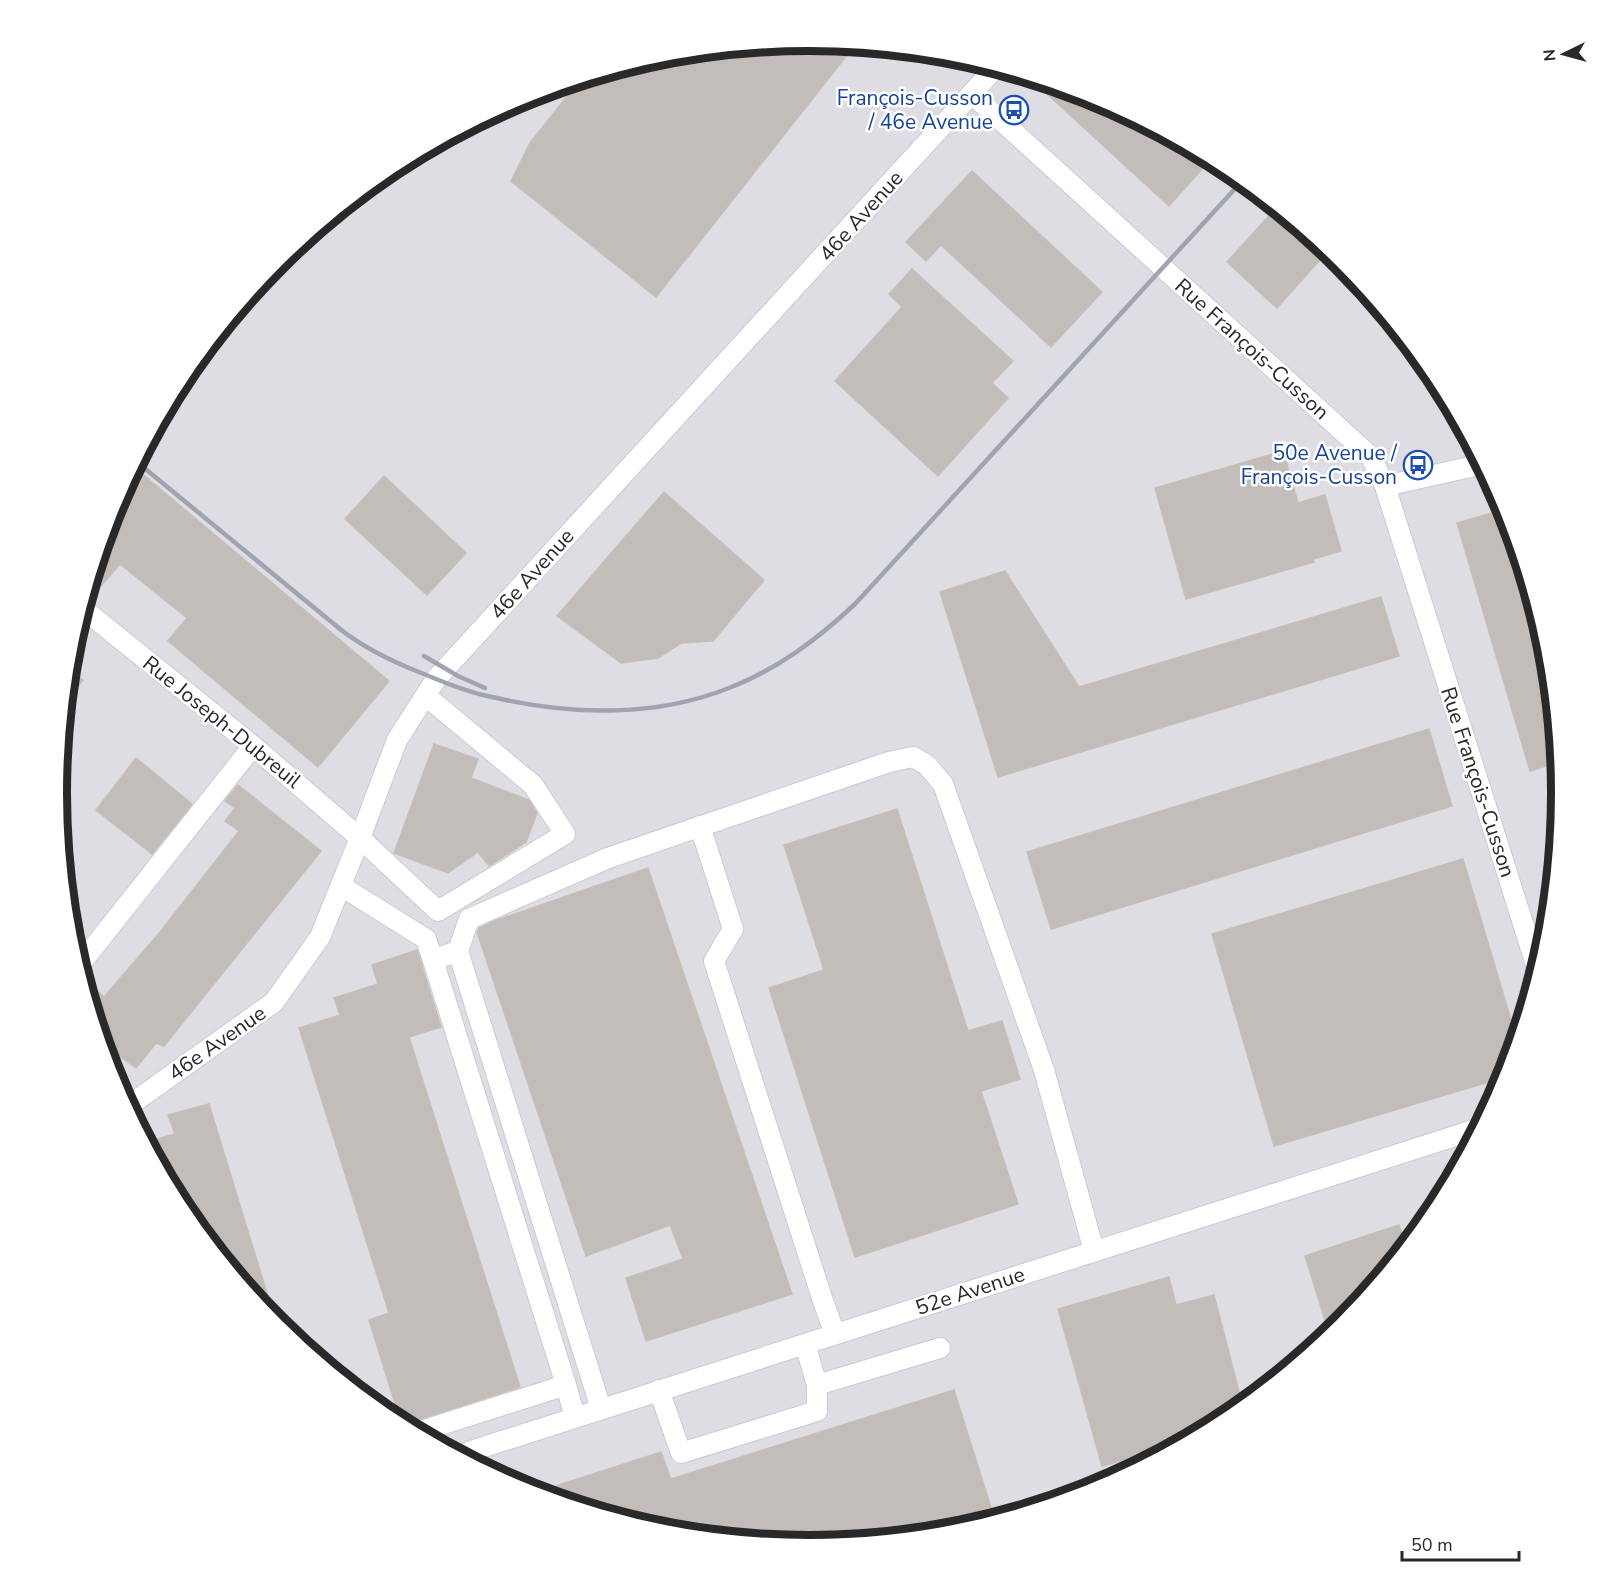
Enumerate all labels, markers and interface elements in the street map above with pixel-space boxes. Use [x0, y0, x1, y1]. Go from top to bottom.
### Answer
north arrow [1534, 24, 1594, 84]
text: N [1539, 48, 1562, 62]
place label: François-Cusson / 46e Avenue [837, 84, 993, 136]
bus stop icon: François-Cusson / 46e Avenue [998, 94, 1030, 126]
street label: 46e Avenue [813, 165, 909, 267]
street label: Rue François-Cusson [1169, 272, 1335, 426]
place label: 50e Avenue / François-Cusson [1241, 439, 1398, 491]
bus stop icon: 50e Avenue / François-Cusson [1402, 449, 1434, 481]
street label: 46e Avenue [484, 523, 580, 625]
street label: Rue Joseph-Dubreuil [137, 649, 308, 795]
street label: Rue François-Cusson [1434, 683, 1522, 881]
street label: 46e Avenue [163, 999, 271, 1087]
street label: 52e Avenue [912, 1260, 1028, 1322]
scale bar [1402, 1524, 1519, 1562]
text: 50 m [1411, 1533, 1453, 1557]

